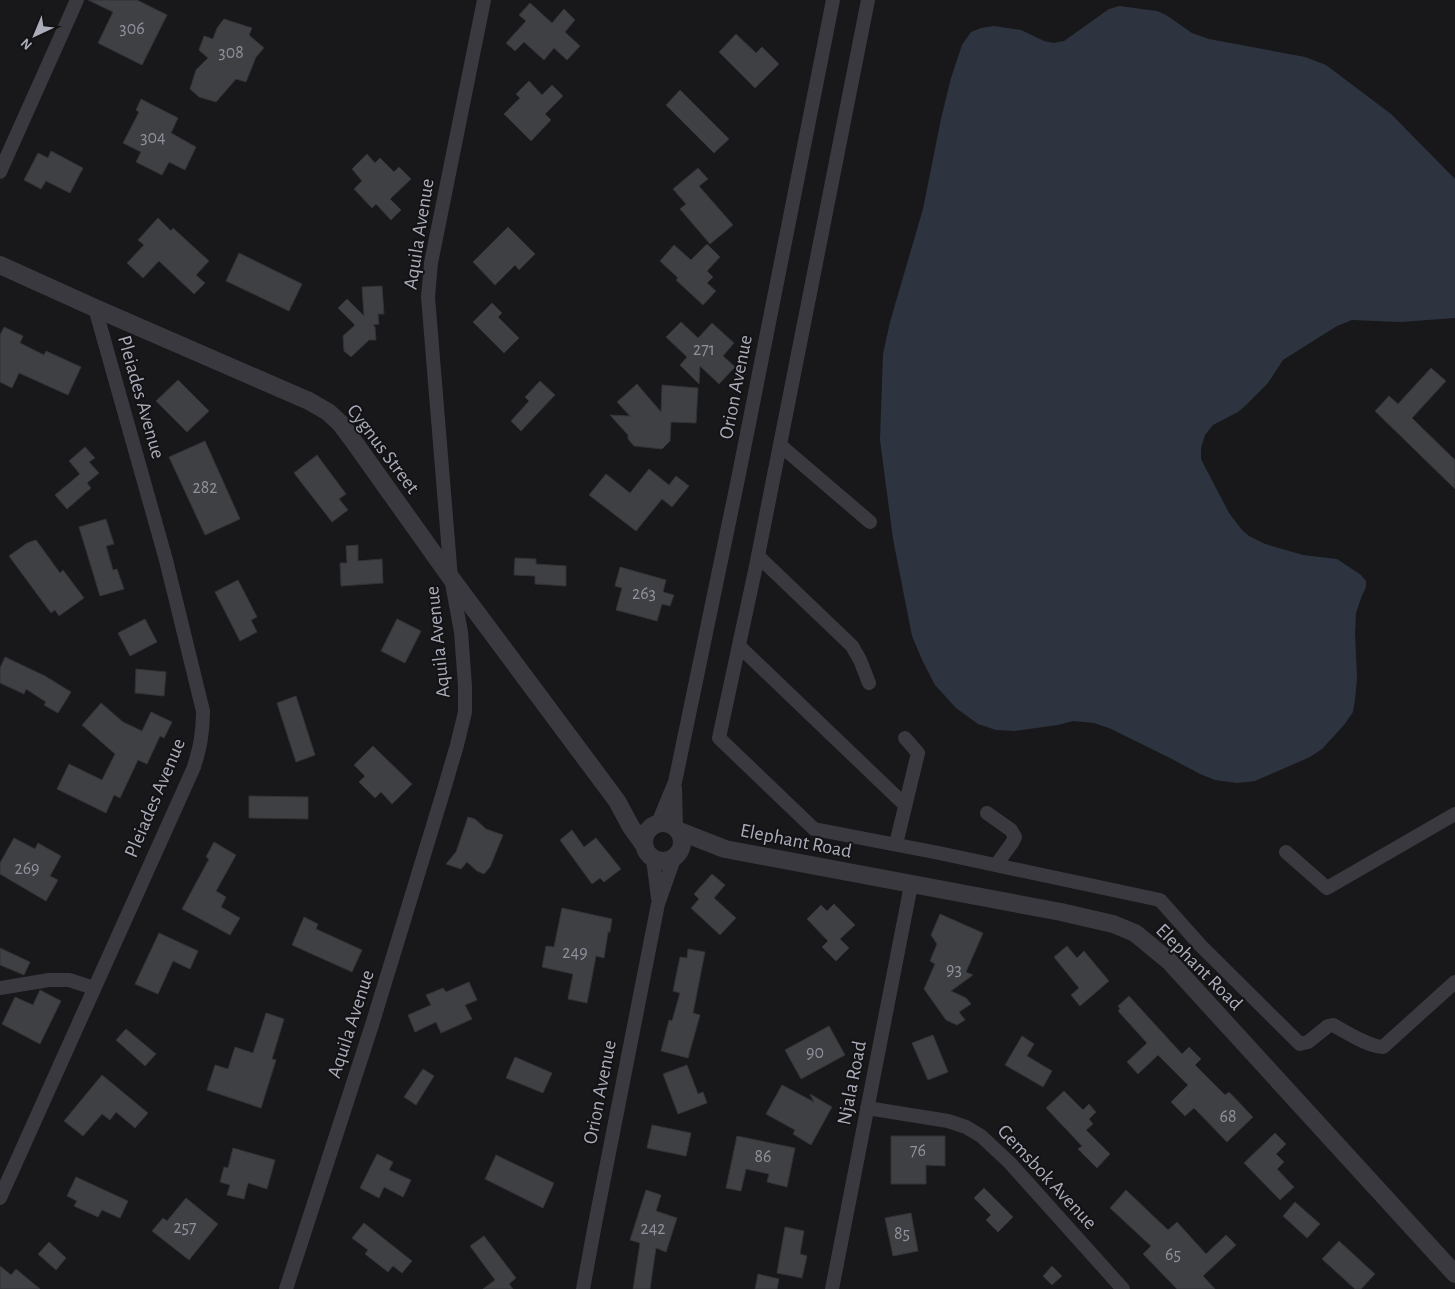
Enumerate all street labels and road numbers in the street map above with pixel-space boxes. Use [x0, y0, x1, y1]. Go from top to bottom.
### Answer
street label: Aquila Avenue [400, 177, 438, 291]
street label: Pleiades Avenue [114, 333, 168, 461]
street label: Orion Avenue [716, 333, 756, 441]
street label: Cygnus Street [343, 401, 423, 498]
street label: Aquila Avenue [422, 585, 454, 699]
street label: Pleiades Avenue [121, 736, 189, 860]
street label: Elephant Road [739, 820, 853, 862]
street label: Elephant Road [1152, 920, 1246, 1014]
street label: Aquila Avenue [324, 968, 378, 1080]
street label: Orion Avenue [580, 1038, 620, 1146]
street label: Njala Road [834, 1039, 870, 1127]
street label: Gemsbok Avenue [994, 1121, 1100, 1233]

